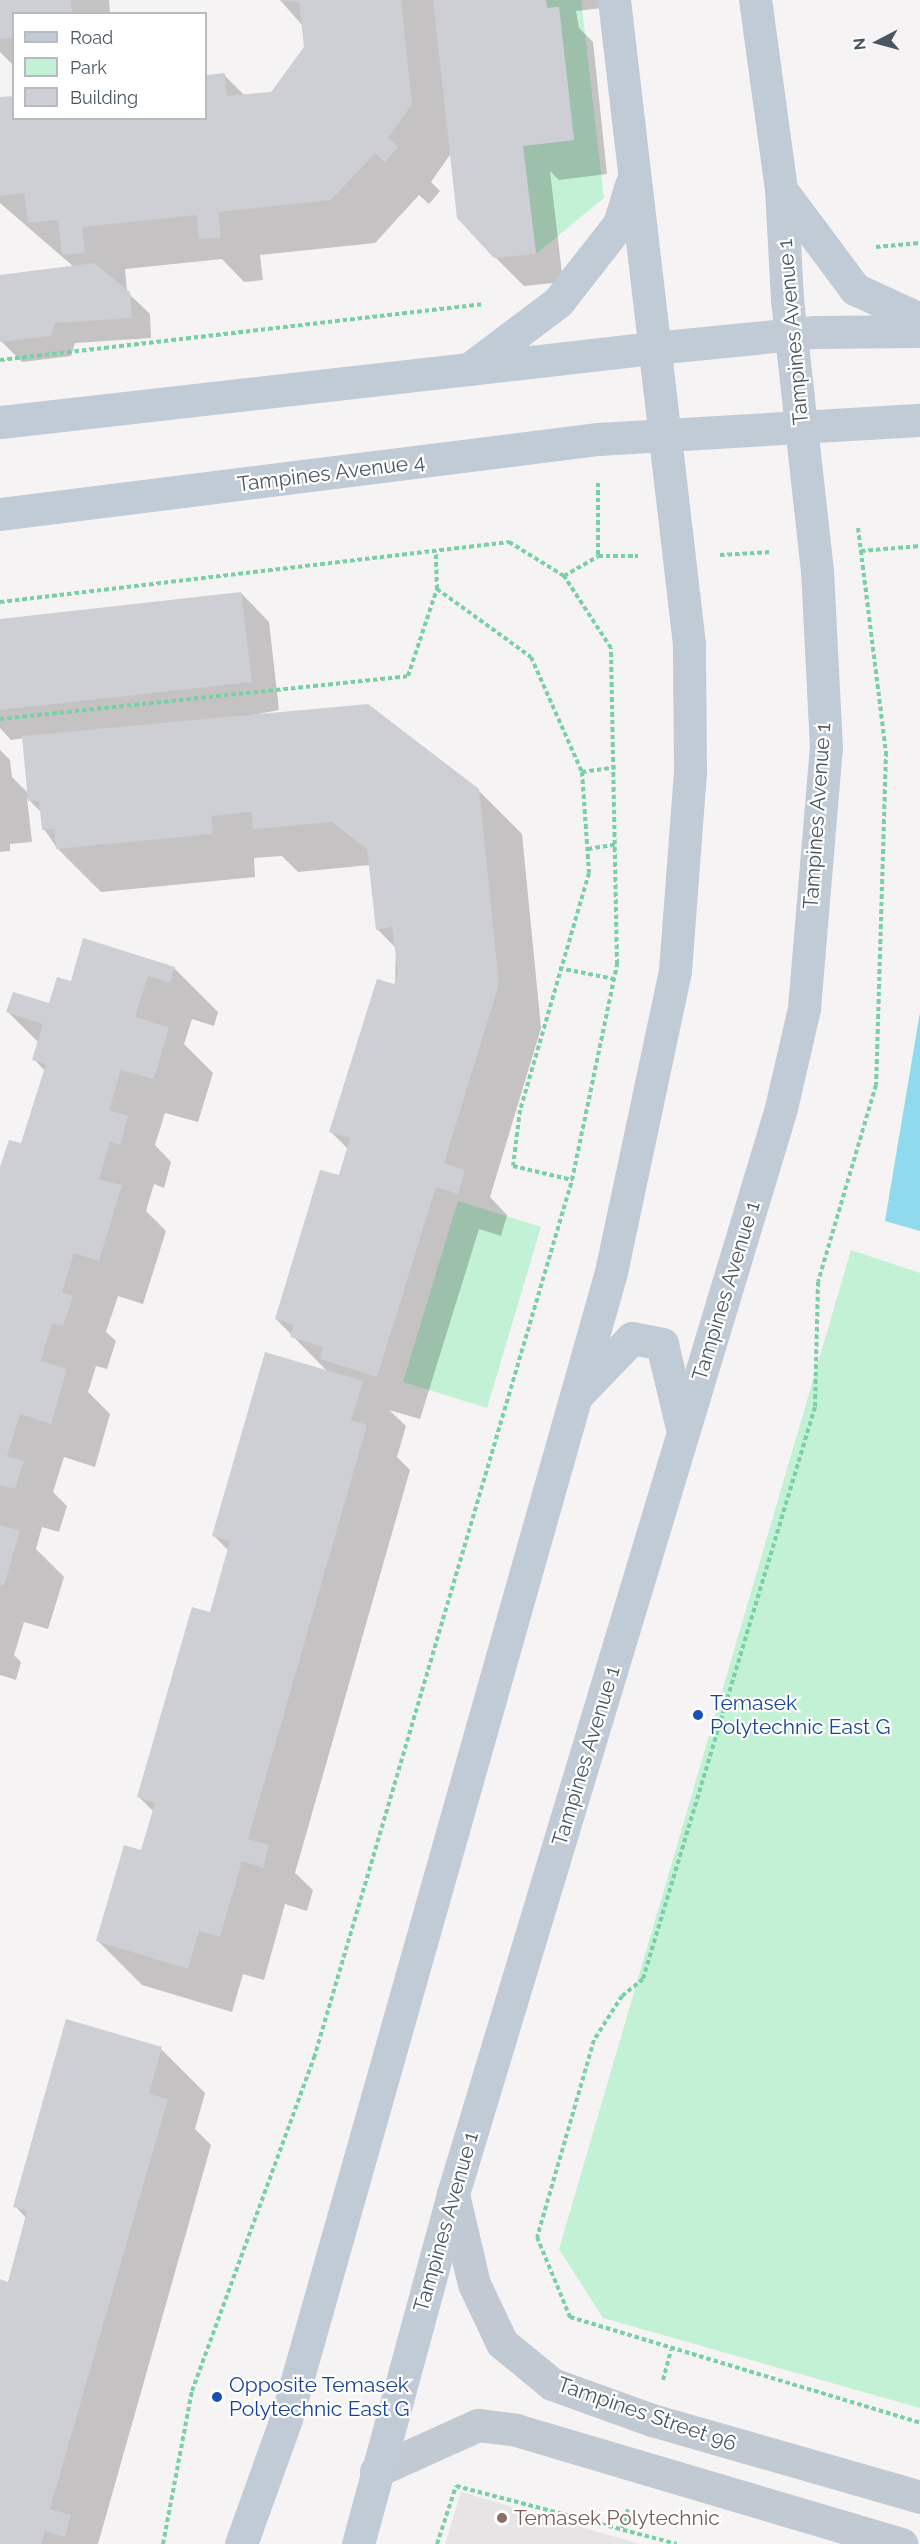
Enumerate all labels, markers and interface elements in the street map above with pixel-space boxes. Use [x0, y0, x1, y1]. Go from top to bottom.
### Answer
legend [12, 12, 207, 120]
north arrow [848, 12, 908, 72]
text: Road [70, 27, 113, 48]
text: N [850, 37, 870, 51]
text: Park [70, 57, 107, 78]
text: Building [70, 87, 138, 108]
street label: Tampines Avenue 1 [772, 238, 814, 426]
street label: Tampines Avenue 4 [235, 449, 427, 497]
street label: Tampines Avenue 1 [798, 722, 836, 910]
street label: Tampines Avenue 1 [687, 1198, 765, 1384]
street label: Tampines Avenue 1 [547, 1663, 625, 1849]
place label: Temasek Polytechnic East G [710, 1690, 890, 1740]
marker: Temasek Polytechnic East G [691, 1708, 705, 1722]
street label: Tampines Avenue 1 [408, 2129, 484, 2315]
place label: Opposite Temasek Polytechnic East G [229, 2372, 409, 2422]
street label: Tampines Street 96 [554, 2372, 740, 2456]
marker: Opposite Temasek Polytechnic East G [210, 2390, 224, 2404]
place label: Temasek Polytechnic [514, 2505, 720, 2531]
marker: Temasek Polytechnic [495, 2511, 509, 2525]

